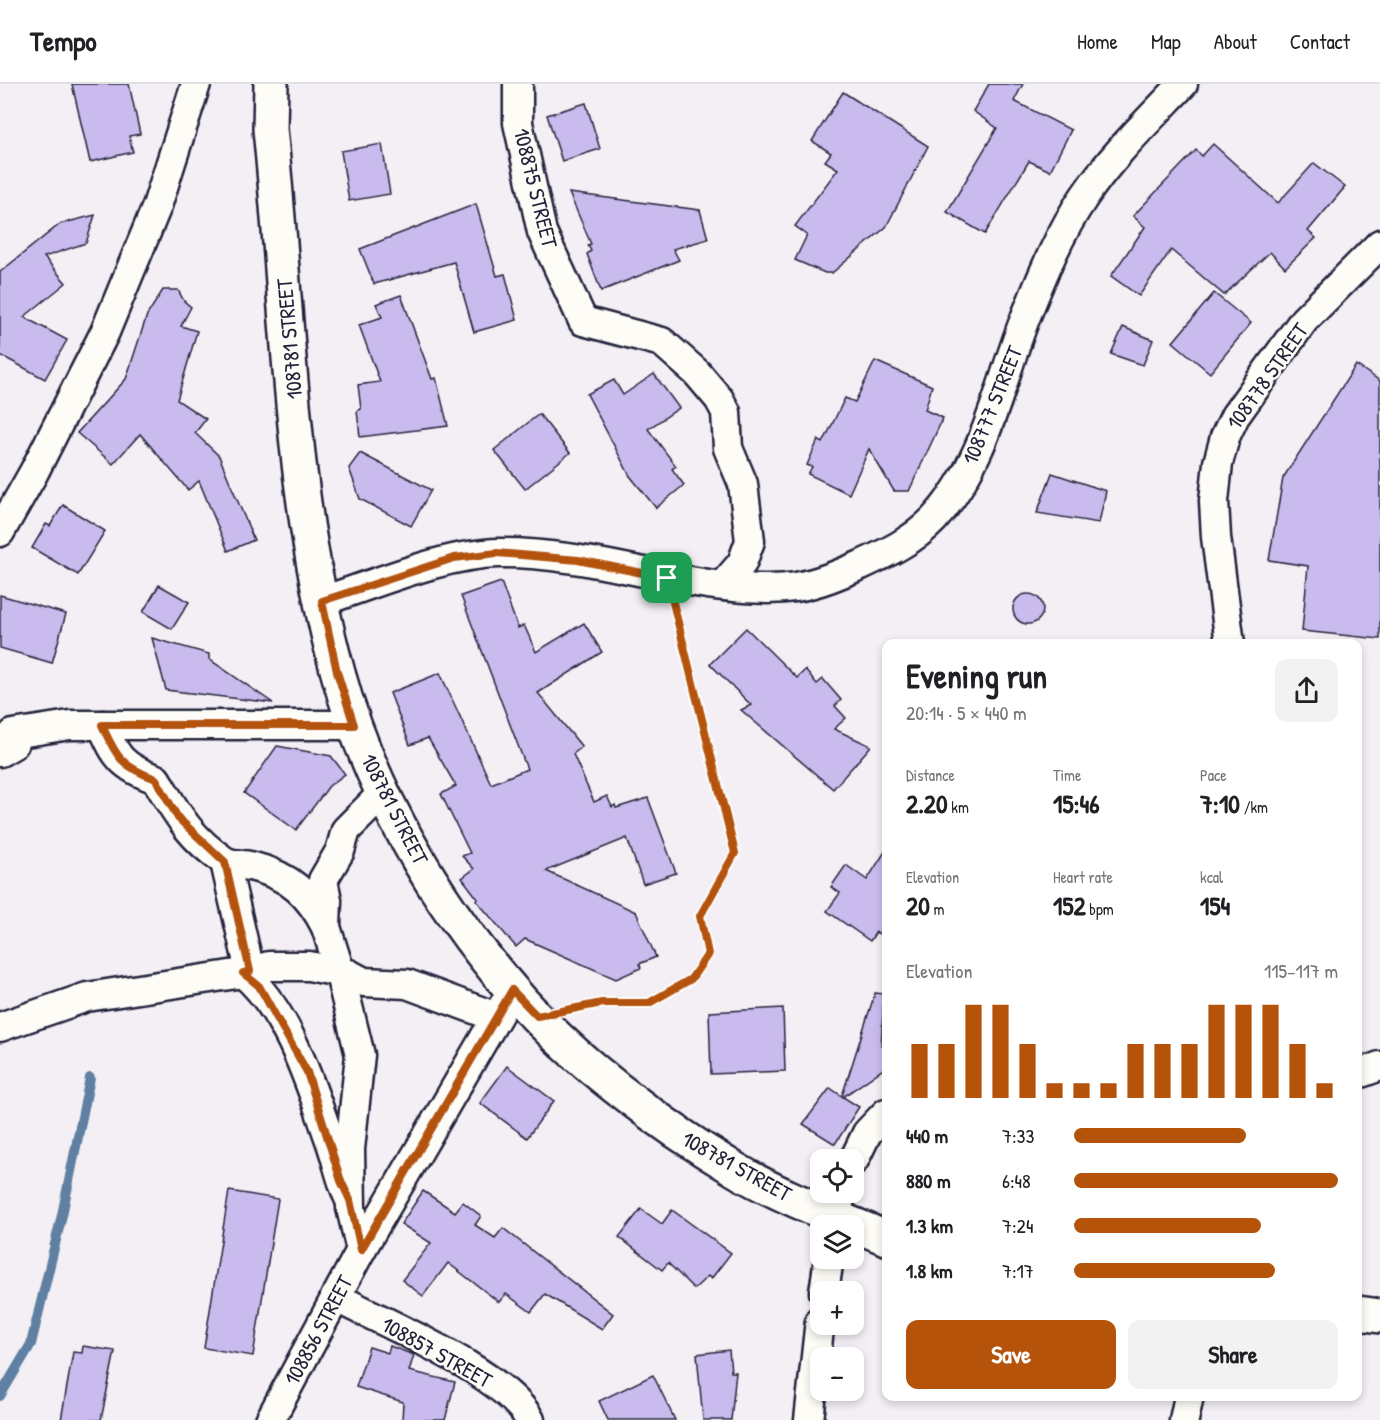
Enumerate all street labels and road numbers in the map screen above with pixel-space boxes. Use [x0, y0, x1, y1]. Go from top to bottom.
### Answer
street label: 108875 STREET [507, 125, 566, 252]
street label: 108781 STREET [269, 277, 309, 401]
street label: 108778 STREET [1219, 316, 1315, 435]
street label: 108777 STREET [955, 341, 1030, 469]
street label: 108781 STREET [354, 748, 436, 870]
street label: 108781 STREET [677, 1124, 798, 1209]
street label: 108856 STREET [277, 1269, 360, 1390]
street label: 108857 STREET [376, 1309, 498, 1395]

